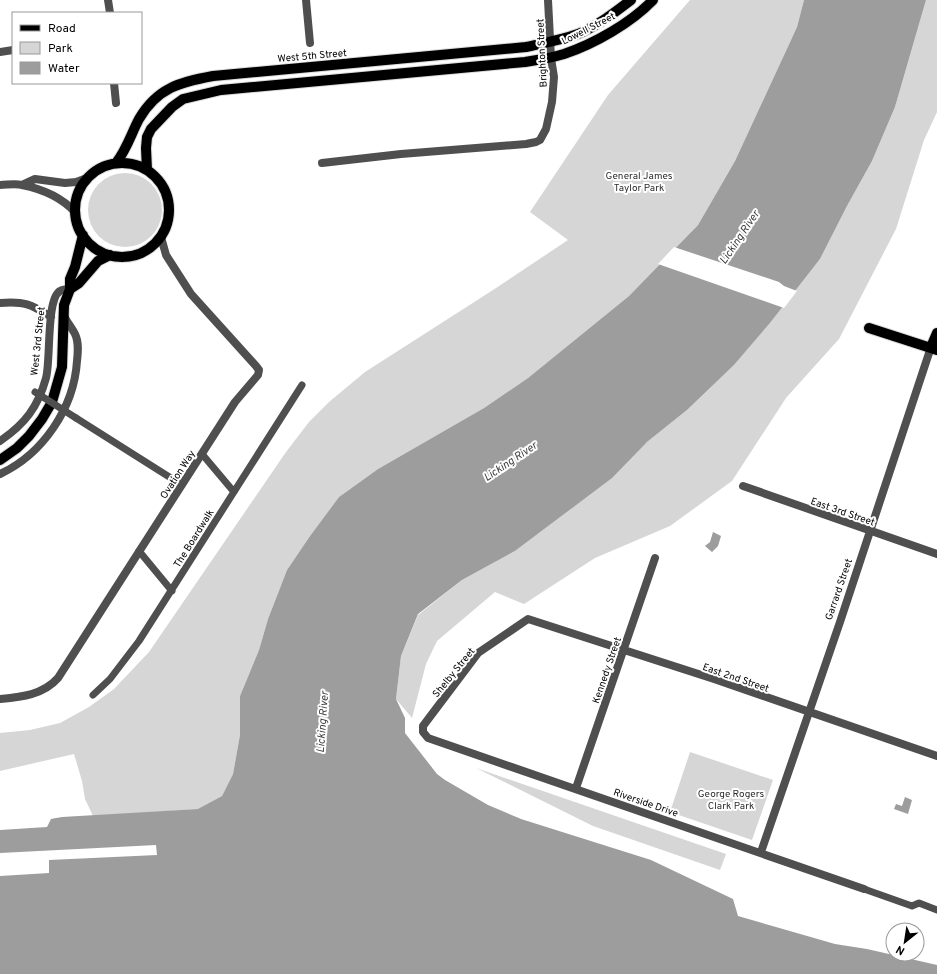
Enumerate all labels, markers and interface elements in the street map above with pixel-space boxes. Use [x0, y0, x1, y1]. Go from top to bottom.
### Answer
street label: Lowell Street [560, 10, 618, 48]
legend [12, 12, 142, 84]
street label: Brighton Street [534, 18, 551, 88]
text: Road [48, 21, 76, 37]
text: Park [48, 41, 73, 57]
street label: West 5th Street [277, 47, 348, 66]
text: Water [48, 61, 80, 77]
park label: General James Taylor Park [606, 170, 673, 195]
water label: Licking River [717, 207, 763, 267]
street label: West 3rd Street [28, 306, 49, 376]
water label: Licking River [481, 438, 541, 485]
street label: Ovation Way [158, 448, 199, 502]
street label: East 3rd Street [809, 495, 877, 530]
street label: The Boardwalk [171, 507, 217, 570]
street label: Garrard Street [823, 557, 856, 622]
street label: Kennedy Street [590, 635, 625, 706]
street label: Shelby Street [430, 645, 478, 701]
street label: East 2nd Street [701, 661, 771, 696]
water label: Licking River [314, 690, 332, 753]
street label: Riverside Drive [611, 786, 680, 821]
park label: George Rogers Clark Park [698, 788, 765, 813]
north arrow [885, 922, 925, 962]
text: N [894, 942, 907, 958]

